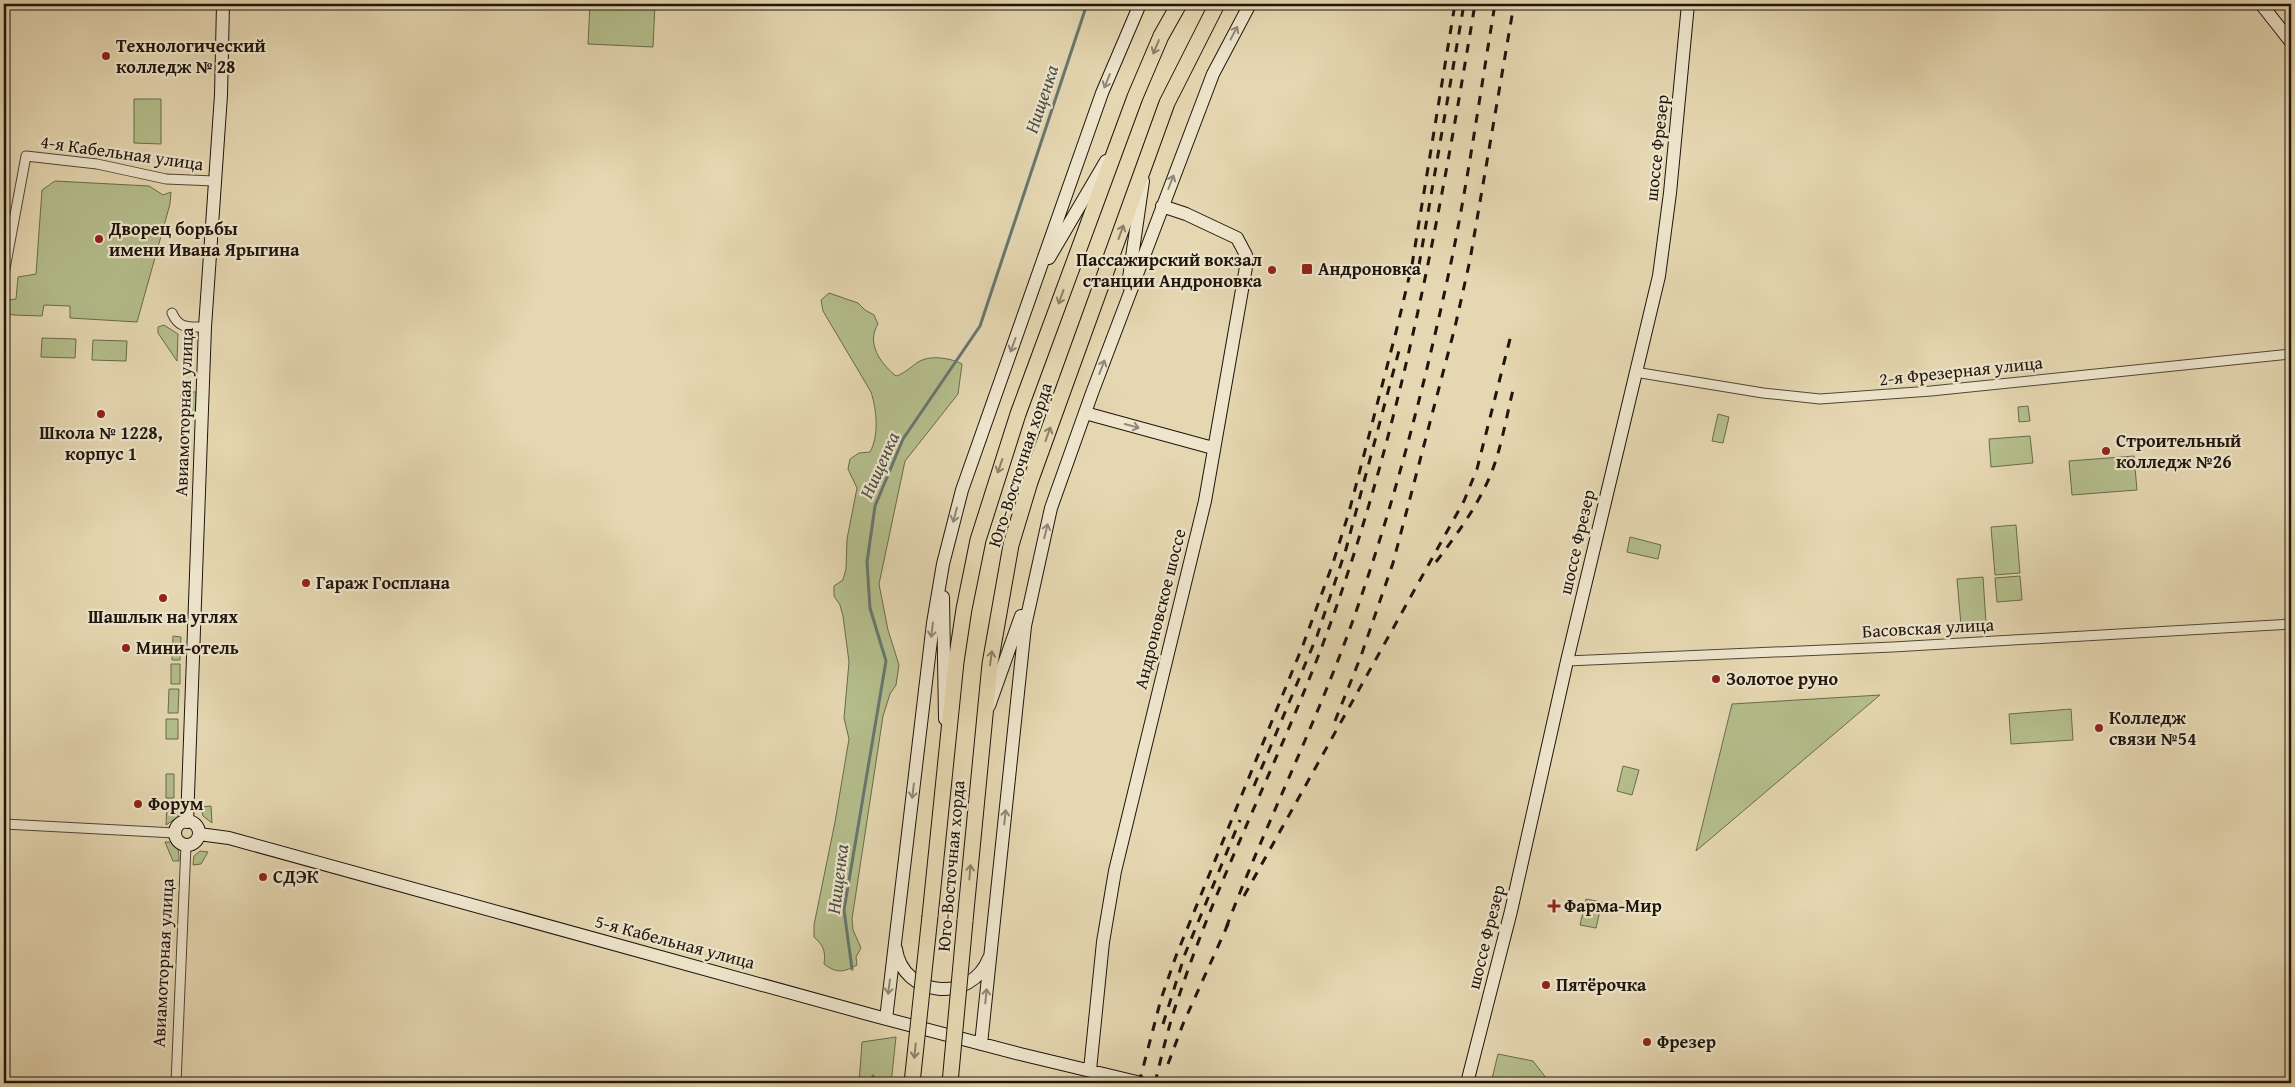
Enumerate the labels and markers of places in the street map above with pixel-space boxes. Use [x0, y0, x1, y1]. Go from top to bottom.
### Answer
place label: Технологический колледж № 28 [116, 32, 266, 80]
marker: Технологический колледж № 28 [100, 50, 112, 62]
place label: Дворец борьбы имени Ивана Ярыгина [108, 215, 300, 263]
marker: Дворец борьбы имени Ивана Ярыгина [93, 233, 105, 245]
place label: Пассажирский вокзал станции Андроновка [1076, 246, 1263, 294]
place label: Андроновка [1318, 255, 1422, 282]
marker: Андроновка [1300, 262, 1314, 276]
marker: Пассажирский вокзал станции Андроновка [1266, 264, 1278, 276]
marker: Школа № 1228, корпус 1 [95, 408, 107, 420]
place label: Школа № 1228, корпус 1 [39, 419, 163, 467]
place label: Строительный колледж №26 [2116, 427, 2241, 475]
marker: Строительный колледж №26 [2100, 445, 2112, 457]
place label: Гараж Госплана [316, 569, 451, 596]
marker: Гараж Госплана [300, 577, 312, 589]
marker: Шашлык на углях [157, 592, 169, 604]
place label: Шашлык на углях [88, 603, 238, 630]
place label: Мини-отель [136, 634, 239, 661]
marker: Мини-отель [120, 642, 132, 654]
place label: Золотое руно [1726, 665, 1839, 692]
marker: Золотое руно [1710, 673, 1722, 685]
place label: Колледж связи №54 [2109, 704, 2197, 752]
marker: Колледж связи №54 [2093, 722, 2105, 734]
place label: Форум [148, 790, 204, 817]
marker: Форум [132, 798, 144, 810]
place label: СДЭК [273, 863, 319, 890]
marker: СДЭК [257, 871, 269, 883]
place label: Фарма-Мир [1564, 892, 1662, 919]
marker: Фарма-Мир [1548, 900, 1560, 912]
place label: Пятёрочка [1556, 971, 1647, 998]
marker: Пятёрочка [1540, 979, 1552, 991]
place label: Фрезер [1657, 1028, 1716, 1055]
marker: Фрезер [1641, 1036, 1653, 1048]

